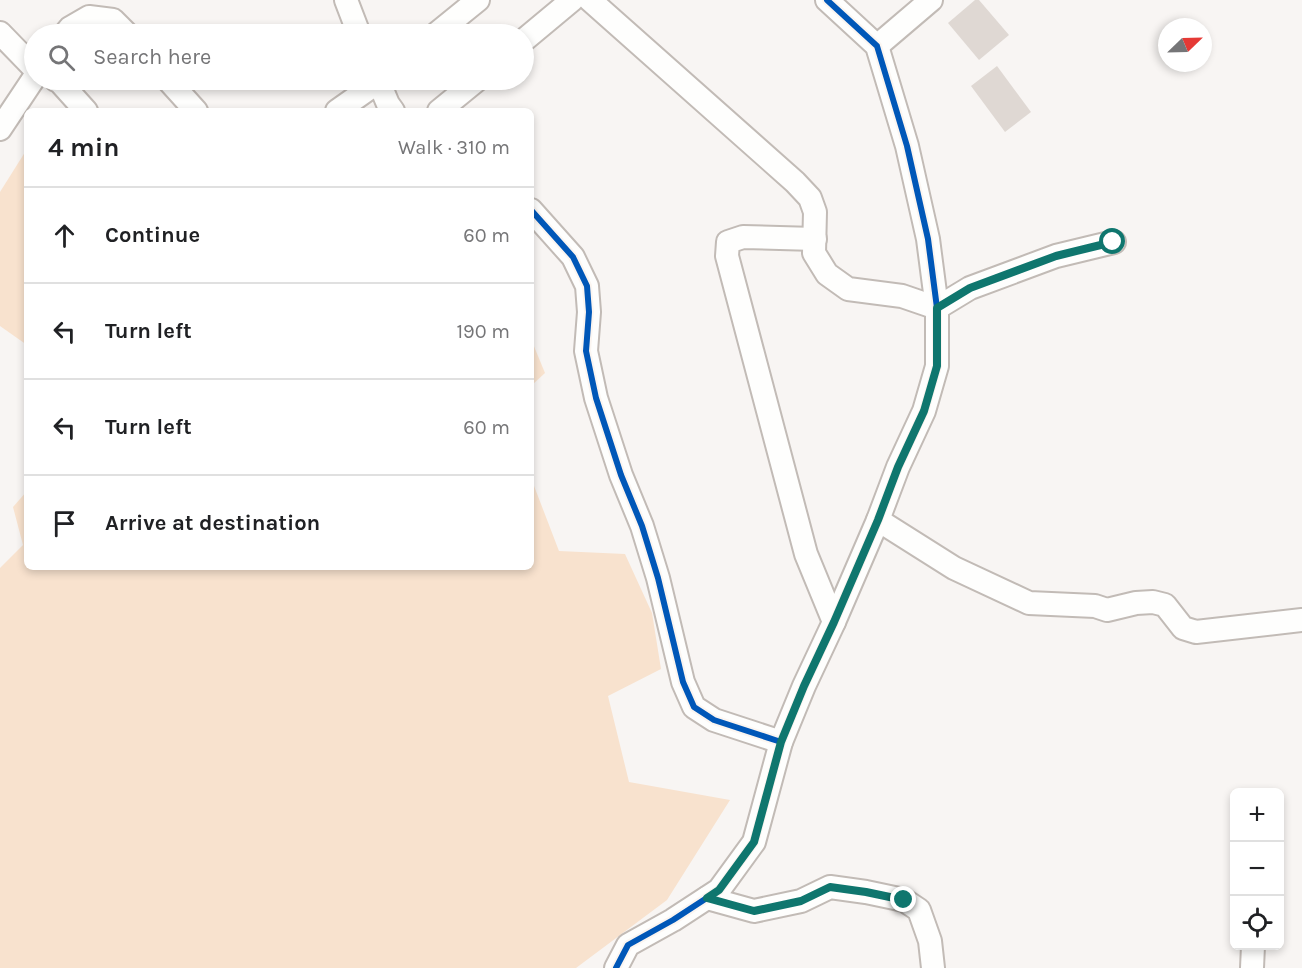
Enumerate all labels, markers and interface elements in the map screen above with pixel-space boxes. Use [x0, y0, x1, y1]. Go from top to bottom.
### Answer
north arrow [1158, 18, 1212, 72]
search box [24, 24, 534, 90]
icon: search [45, 41, 78, 74]
text: Search here [93, 44, 211, 70]
text: 4 min [48, 132, 119, 163]
text: Walk · 310 m [398, 136, 510, 159]
icon: ahead [48, 219, 81, 252]
text: Continue [105, 222, 200, 248]
text: 60 m [463, 224, 510, 247]
route start [1099, 228, 1125, 254]
icon: left [48, 315, 81, 348]
text: Turn left [105, 318, 192, 344]
text: 190 m [456, 320, 510, 343]
icon: left [48, 411, 81, 444]
text: Turn left [105, 414, 192, 440]
text: 60 m [463, 416, 510, 439]
icon: arrive [48, 507, 81, 540]
text: Arrive at destination [105, 510, 320, 536]
map controls [1230, 788, 1284, 950]
button: + [1230, 788, 1284, 842]
button: − [1230, 842, 1284, 896]
route end [890, 886, 916, 912]
button: locate [1230, 896, 1284, 950]

